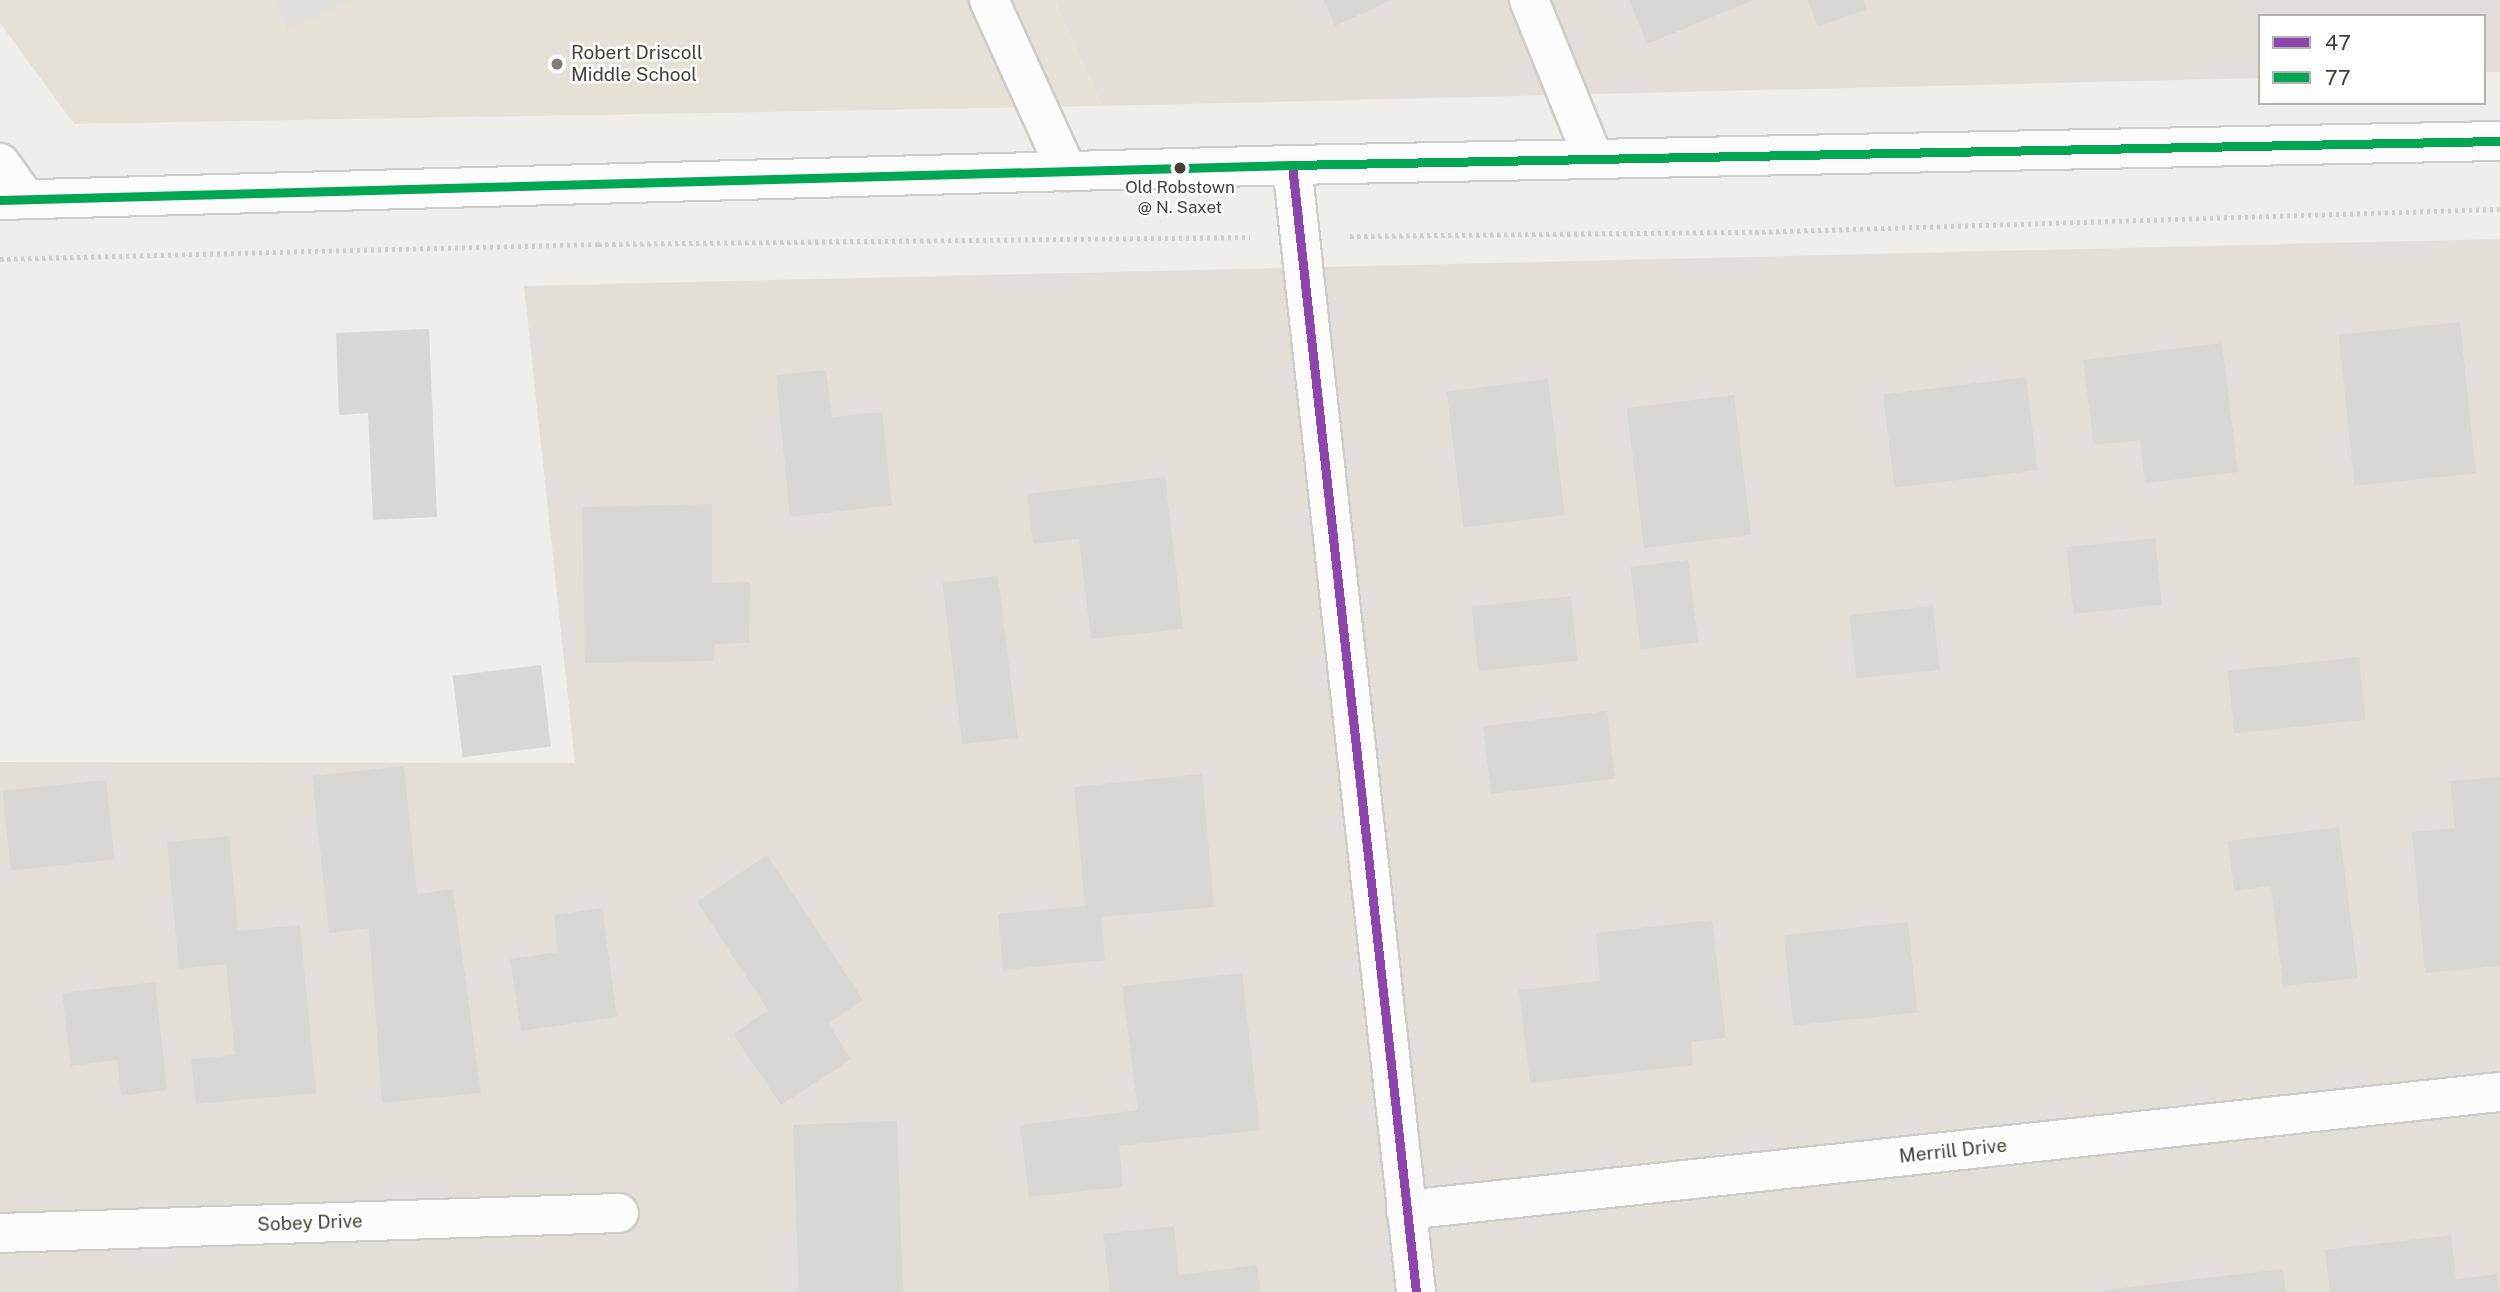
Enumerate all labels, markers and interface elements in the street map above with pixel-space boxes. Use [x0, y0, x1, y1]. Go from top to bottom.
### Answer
legend [2258, 14, 2486, 105]
text: 47 [2325, 30, 2351, 55]
place label: Robert Driscoll Middle School [571, 42, 703, 86]
marker: Robert Driscoll Middle School [549, 56, 565, 72]
text: 77 [2325, 65, 2351, 90]
marker: Old Robstown @ N. Saxet [1173, 161, 1187, 175]
place label: Old Robstown @ N. Saxet [1125, 178, 1235, 218]
street label: Merrill Drive [1898, 1134, 2008, 1168]
street label: Sobey Drive [257, 1210, 363, 1236]

